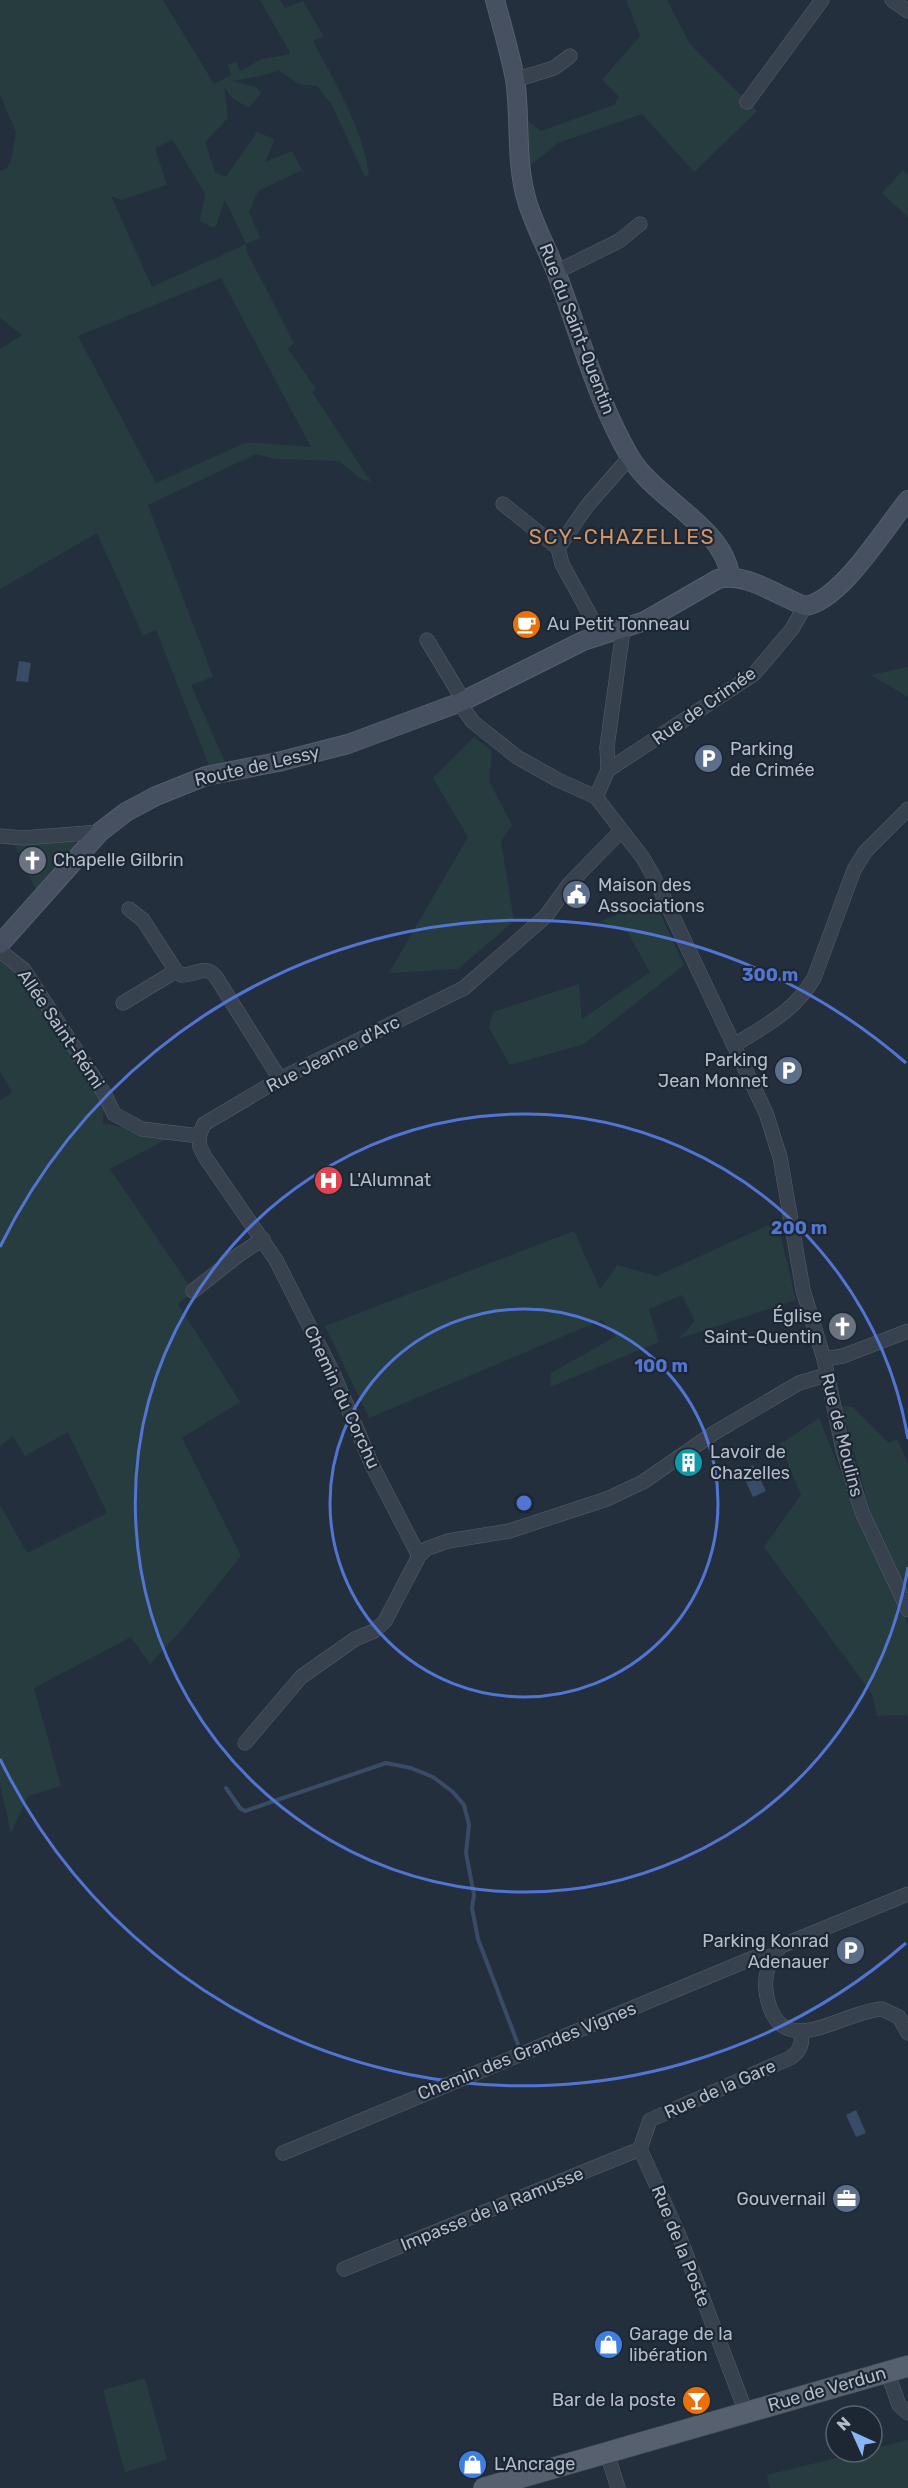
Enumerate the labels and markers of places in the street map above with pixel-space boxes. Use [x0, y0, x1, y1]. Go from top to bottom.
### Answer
cafe icon: Au Petit Tonneau [510, 608, 542, 640]
place label: Au Petit Tonneau [547, 613, 690, 635]
place label: Parking de Crimée [730, 738, 815, 781]
parking icon: Parking de Crimée [693, 743, 725, 775]
church icon: Chapelle Gilbrin [16, 844, 48, 876]
place label: Chapelle Gilbrin [53, 849, 184, 871]
place label: Maison des Associations [598, 874, 705, 917]
public building icon: Maison des Associations [561, 879, 593, 911]
place label: Parking Jean Monnet [658, 1049, 768, 1092]
parking icon: Parking Jean Monnet [773, 1054, 805, 1086]
hospital icon: L'Alumnat [312, 1164, 344, 1196]
place label: L'Alumnat [349, 1169, 431, 1191]
place label: Église Saint-Quentin [704, 1305, 822, 1348]
church icon: Église Saint-Quentin [827, 1310, 859, 1342]
place label: Lavoir de Chazelles [710, 1441, 790, 1484]
building icon: Lavoir de Chazelles [673, 1446, 705, 1478]
centre of rings [514, 1493, 534, 1513]
place label: Parking Konrad Adenauer [702, 1930, 829, 1973]
parking icon: Parking Konrad Adenauer [834, 1935, 866, 1967]
office icon: Gouvernail [831, 2183, 863, 2215]
place label: Gouvernail [736, 2188, 826, 2210]
place label: Garage de la libération [629, 2323, 733, 2366]
shop icon: Garage de la libération [592, 2328, 624, 2360]
bar icon: Bar de la poste [681, 2384, 713, 2416]
place label: Bar de la poste [552, 2389, 676, 2411]
shop icon: L'Ancrage [457, 2448, 489, 2480]
place label: L'Ancrage [494, 2453, 575, 2475]

